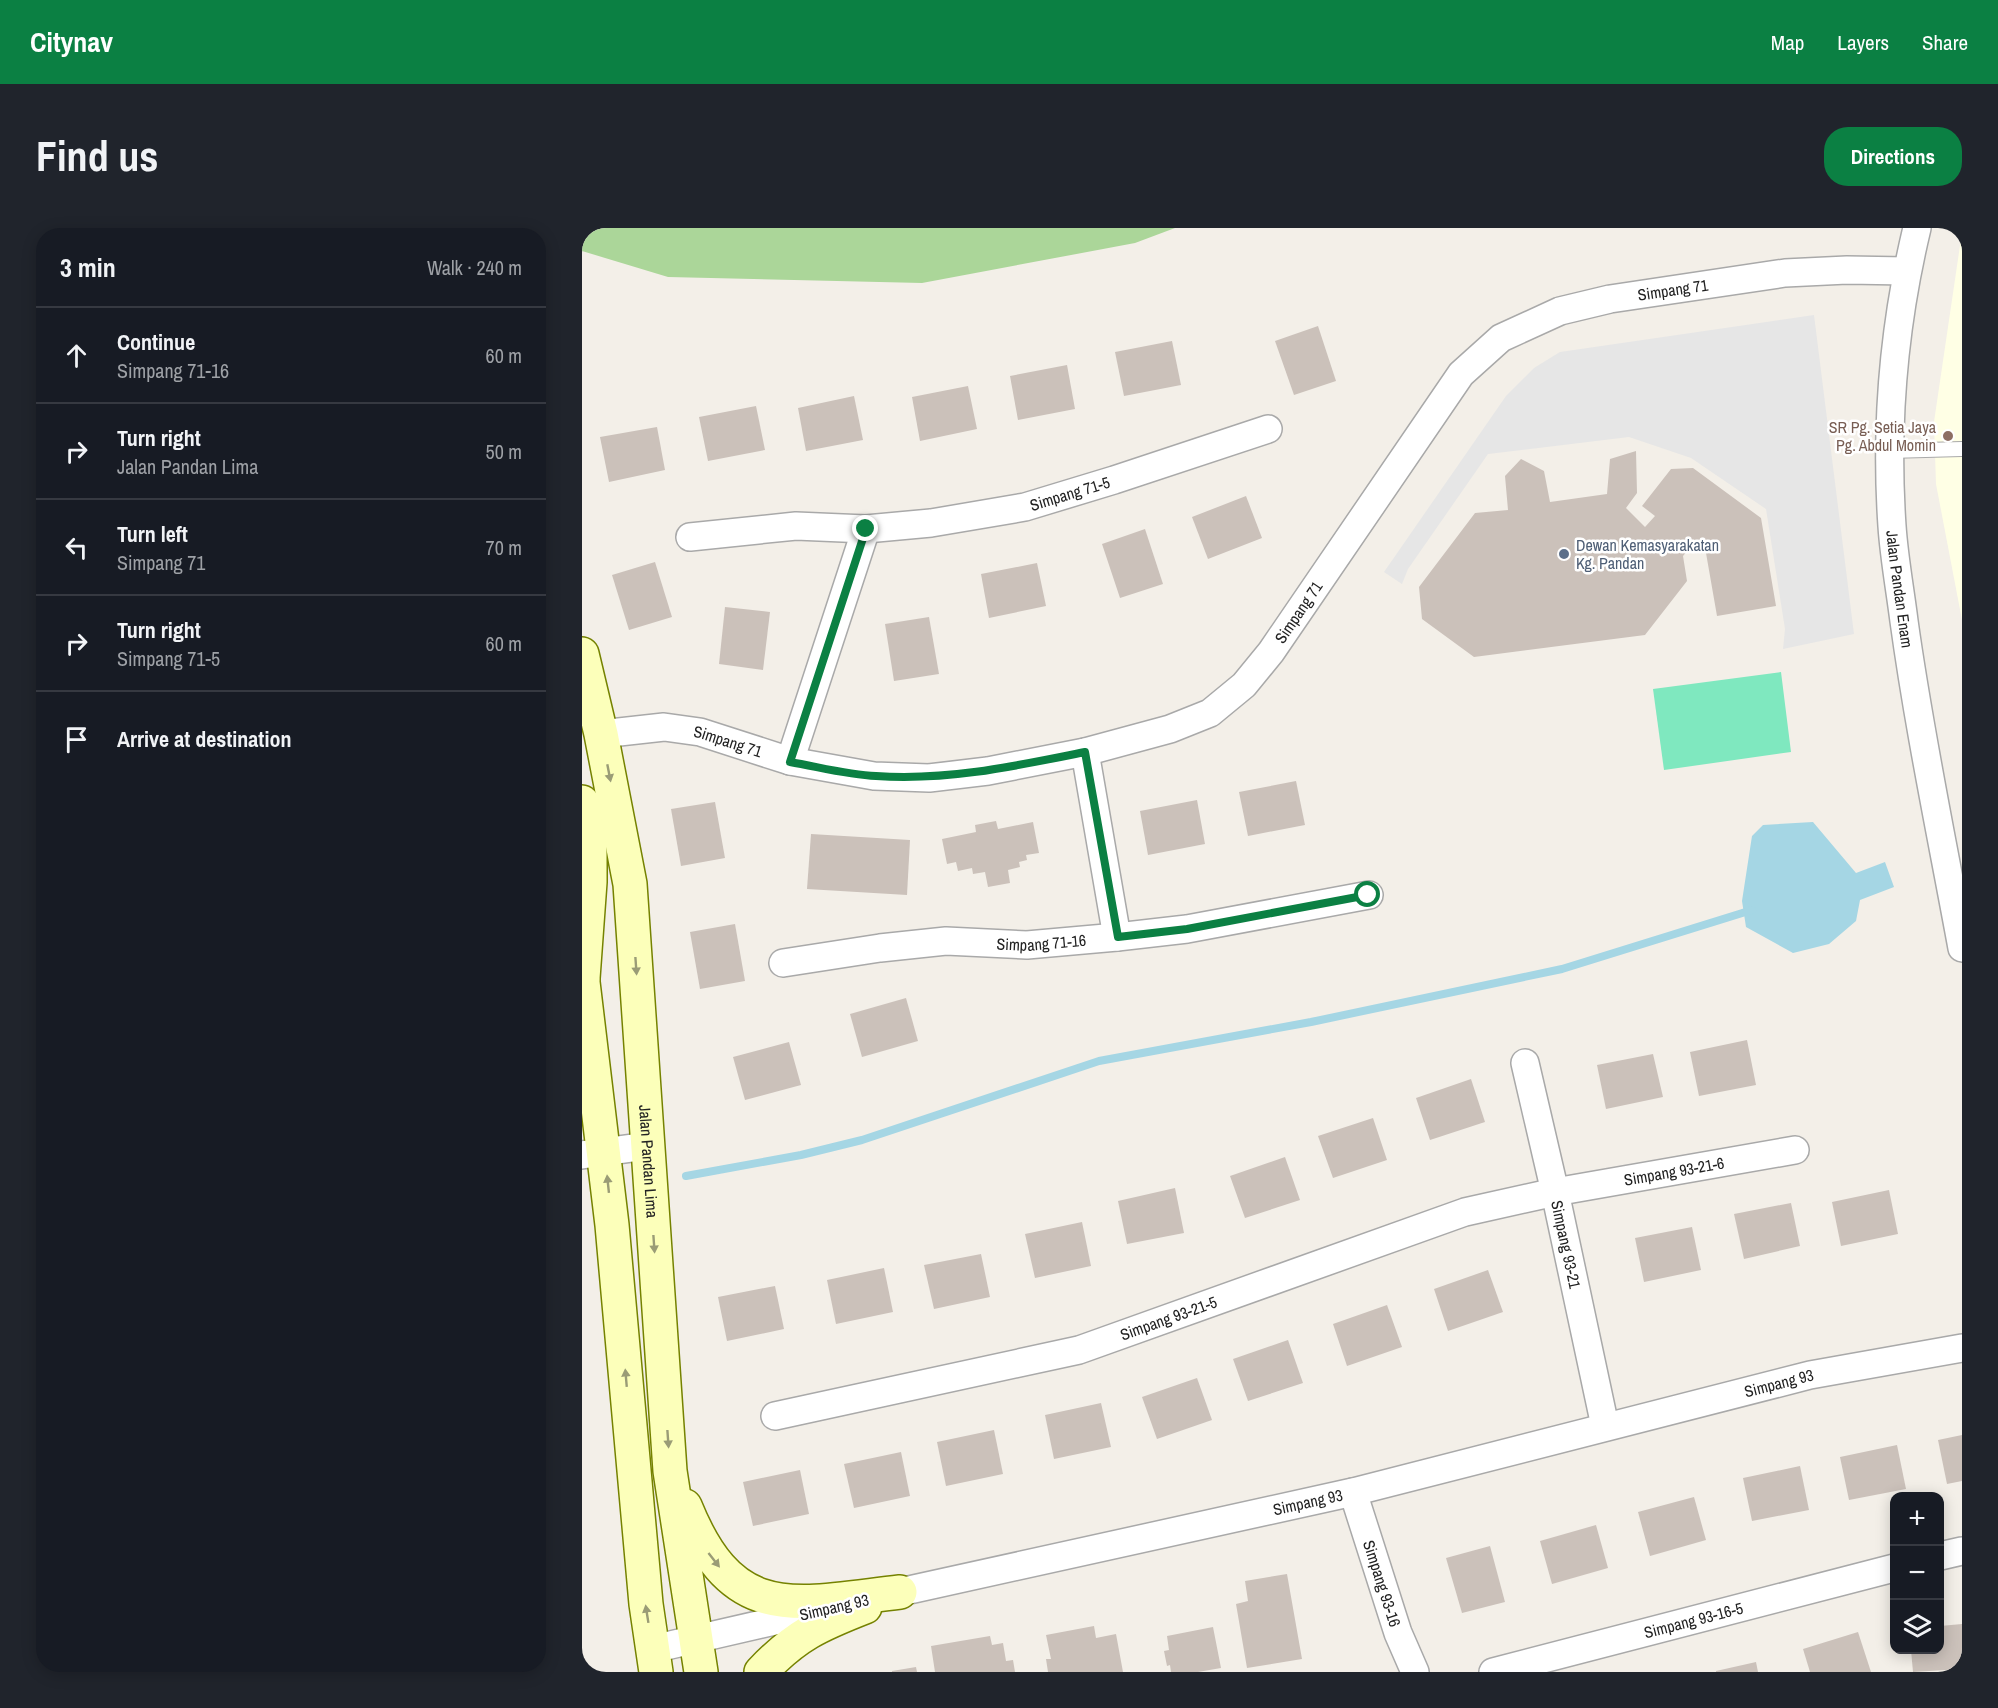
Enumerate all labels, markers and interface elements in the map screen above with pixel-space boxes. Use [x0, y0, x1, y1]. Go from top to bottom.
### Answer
text: Citynav [30, 23, 113, 61]
text: Map [1771, 28, 1804, 57]
text: Layers [1837, 28, 1889, 57]
text: Share [1922, 28, 1968, 57]
button: Directions [1824, 127, 1962, 186]
text: Find us [36, 128, 158, 184]
text: 3 min [60, 250, 116, 285]
text: Walk · 240 m [427, 254, 522, 281]
street label: Simpang 71 [1636, 273, 1710, 306]
text: Continue [117, 327, 195, 357]
icon: ahead [60, 339, 93, 372]
text: 60 m [486, 342, 522, 369]
text: Simpang 71-16 [117, 357, 229, 384]
place label: SR Pg. Setia Jaya Pg. Abdul Momin [1829, 416, 1937, 456]
text: Turn right [117, 423, 201, 453]
marker: SR Pg. Setia Jaya Pg. Abdul Momin [1941, 429, 1955, 443]
icon: right [60, 435, 93, 468]
text: 50 m [486, 438, 522, 465]
text: Jalan Pandan Lima [117, 453, 258, 480]
street label: Simpang 71-5 [1027, 471, 1112, 516]
route end [852, 515, 878, 541]
text: Turn left [117, 519, 188, 549]
street label: Jalan Pandan Enam [1881, 530, 1919, 649]
icon: left [60, 531, 93, 564]
text: 70 m [486, 534, 522, 561]
place label: Dewan Kemasyarakatan Kg. Pandan [1576, 534, 1719, 574]
marker: Dewan Kemasyarakatan Kg. Pandan [1557, 547, 1571, 561]
text: Simpang 71 [117, 549, 205, 576]
street label: Simpang 71 [1269, 576, 1328, 648]
text: Turn right [117, 615, 201, 645]
icon: right [60, 627, 93, 660]
text: 60 m [486, 630, 522, 657]
text: Simpang 71-5 [117, 645, 220, 672]
street label: Simpang 71 [692, 720, 766, 763]
icon: arrive [60, 723, 93, 756]
text: Arrive at destination [117, 724, 291, 754]
one-way arrow [605, 764, 614, 783]
route start [1354, 881, 1380, 907]
street label: Simpang 71-16 [996, 929, 1087, 956]
one-way arrow [631, 956, 641, 975]
street label: Jalan Pandan Lima [634, 1104, 664, 1219]
street label: Simpang 93-21-6 [1622, 1152, 1726, 1191]
one-way arrow [603, 1174, 613, 1193]
street label: Simpang 93-21 [1546, 1198, 1586, 1291]
one-way arrow [649, 1235, 659, 1254]
street label: Simpang 93-21-5 [1117, 1291, 1220, 1345]
street label: Simpang 93 [1742, 1364, 1816, 1402]
one-way arrow [621, 1369, 630, 1388]
one-way arrow [663, 1429, 673, 1448]
street label: Simpang 93 [1271, 1484, 1345, 1520]
map controls [1890, 1492, 1944, 1654]
button: + [1890, 1492, 1944, 1546]
street label: Simpang 93-16 [1358, 1537, 1406, 1630]
button: − [1890, 1546, 1944, 1600]
one-way arrow [708, 1553, 720, 1568]
street label: Simpang 93 [797, 1588, 871, 1626]
street label: Simpang 93-16-5 [1642, 1597, 1745, 1643]
button: layers [1890, 1600, 1944, 1654]
one-way arrow [643, 1605, 652, 1624]

